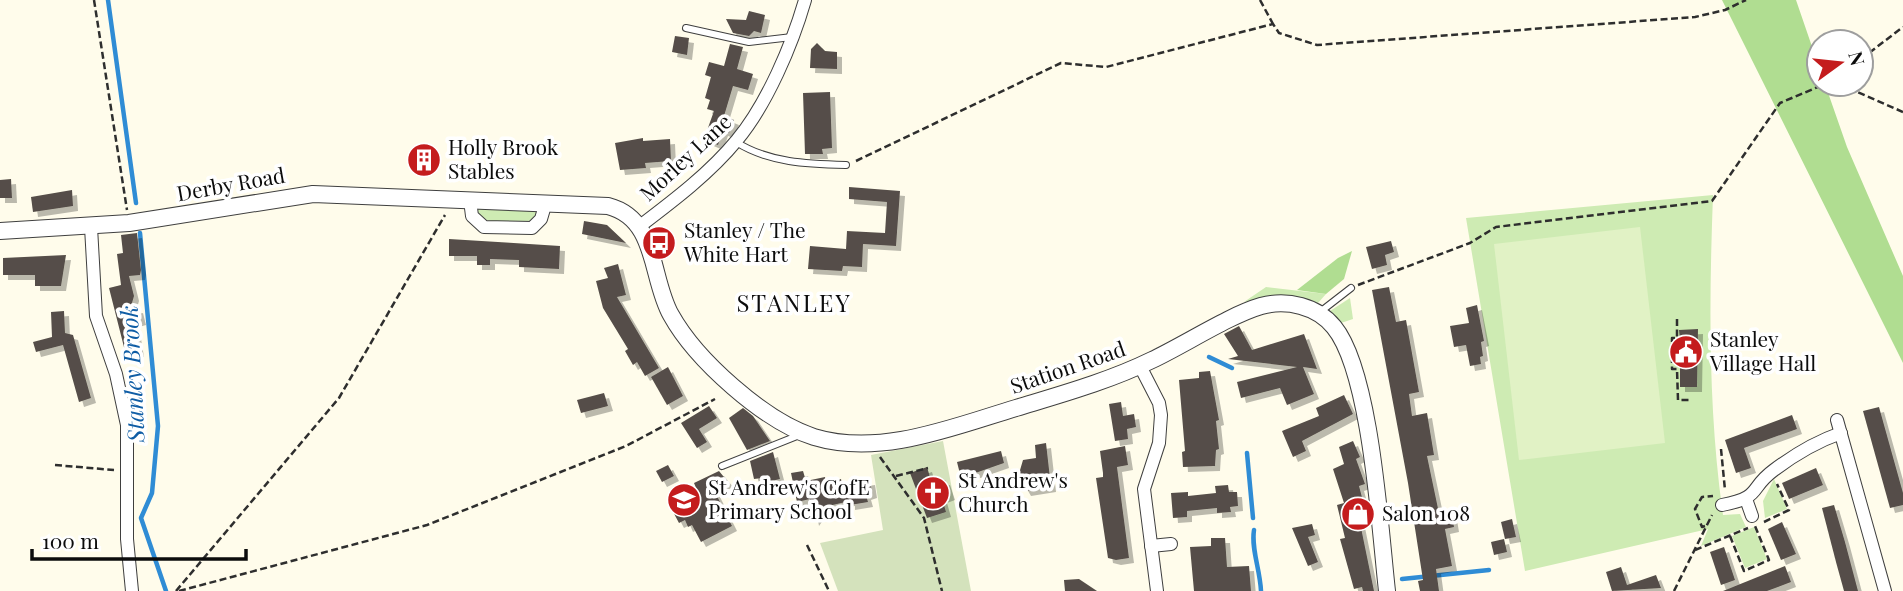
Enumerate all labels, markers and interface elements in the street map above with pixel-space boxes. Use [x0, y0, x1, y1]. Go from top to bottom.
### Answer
north arrow [1805, 28, 1875, 98]
text: N [1843, 48, 1872, 69]
street label: Morley Lane [633, 107, 737, 206]
place label: Holly Brook Stables [448, 132, 559, 184]
building icon: Holly Brook Stables [405, 141, 443, 179]
street label: Derby Road [174, 160, 287, 206]
place label: Stanley / The White Hart [683, 215, 806, 267]
bus stop icon: Stanley / The White Hart [640, 224, 678, 262]
district label: STANLEY [736, 286, 852, 318]
water label: Stanley Brook [112, 305, 151, 444]
place label: Stanley Village Hall [1709, 324, 1816, 376]
street label: Station Road [1006, 333, 1129, 399]
public building icon: Stanley Village Hall [1667, 333, 1705, 371]
place label: St Andrew's Church [958, 465, 1068, 517]
place label: St Andrew's CofE Primary School [708, 472, 870, 524]
church icon: St Andrew's Church [914, 474, 952, 512]
school or university icon: St Andrew's CofE Primary School [665, 481, 703, 519]
shop icon: Salon 108 [1339, 495, 1377, 533]
place label: Salon 108 [1382, 498, 1470, 526]
scale bar [32, 518, 245, 562]
text: 100 m [42, 526, 99, 554]

